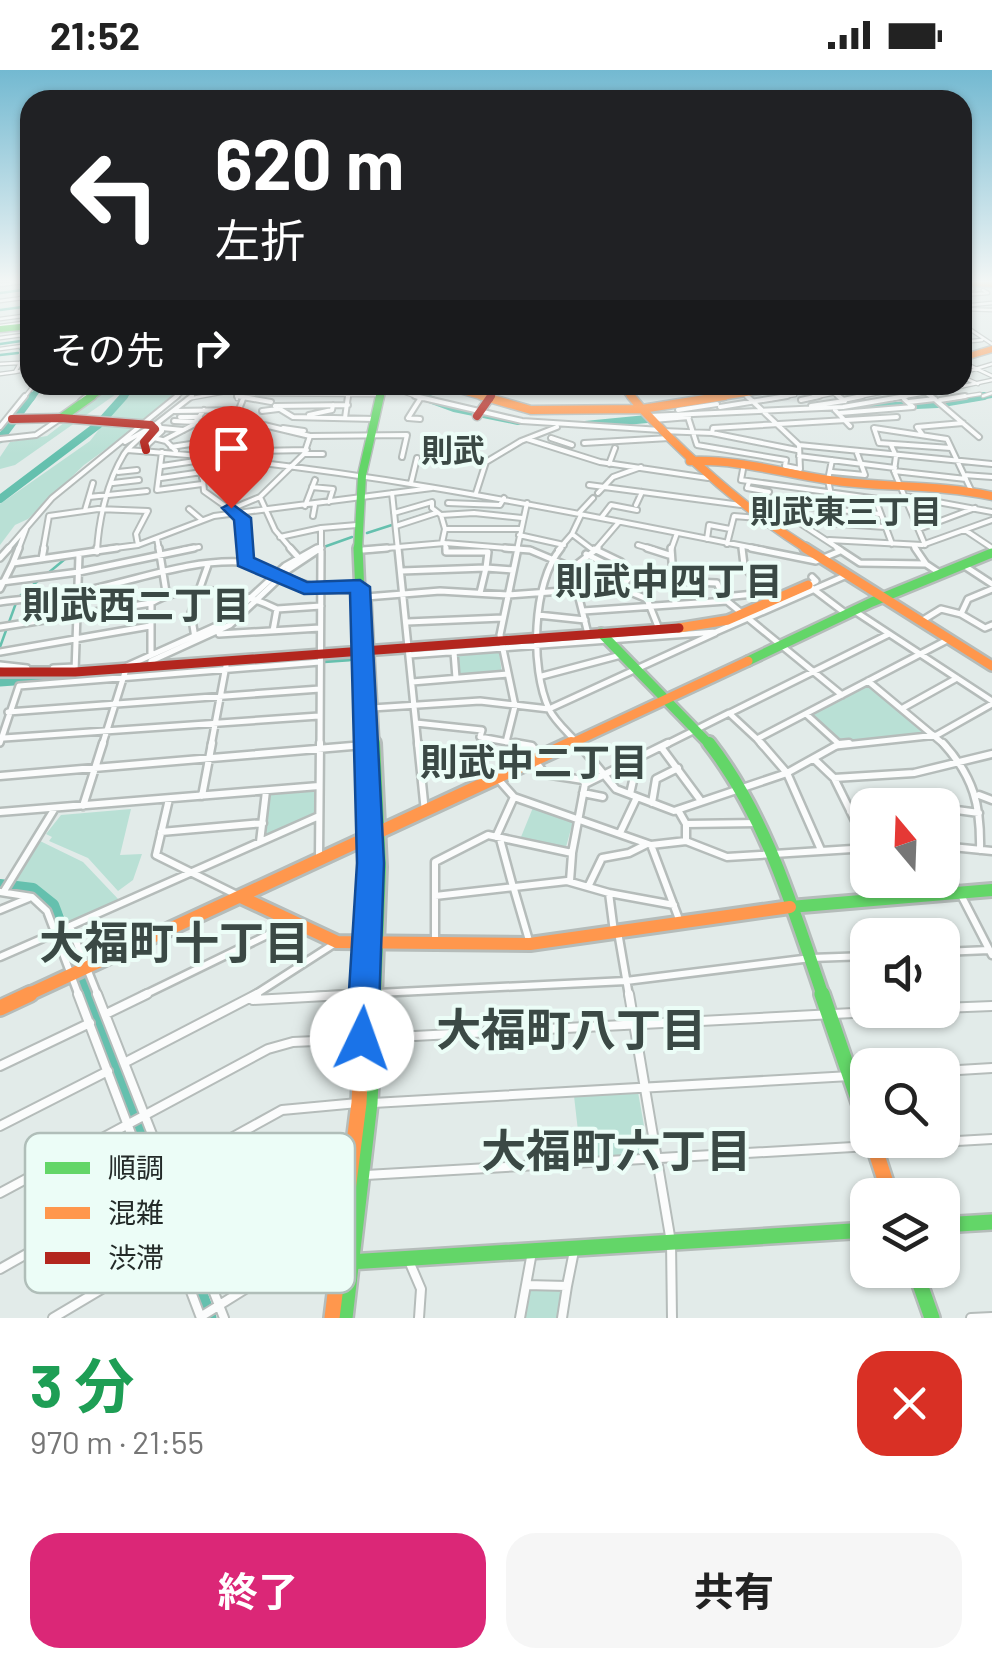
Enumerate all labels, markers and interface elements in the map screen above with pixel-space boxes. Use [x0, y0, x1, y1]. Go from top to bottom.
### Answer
text: 21:52 [50, 12, 140, 58]
text: 620 m [215, 120, 404, 204]
icon: left [50, 130, 180, 260]
text: 左折 [215, 212, 305, 266]
icon: right [184, 320, 239, 375]
text: その先 [50, 326, 164, 372]
pin [189, 406, 274, 509]
icon: arrive [204, 421, 259, 476]
district label: 則武 [421, 430, 485, 468]
district label: 則武東三丁目 [750, 491, 942, 529]
district label: 則武中四丁目 [555, 557, 783, 603]
district label: 則武西二丁目 [22, 581, 250, 627]
district label: 則武中二丁目 [420, 738, 648, 784]
north arrow [850, 788, 960, 898]
map controls [850, 788, 960, 1288]
district label: 大福町十丁目 [39, 914, 309, 968]
button: sound [850, 918, 960, 1028]
position arrow [310, 987, 414, 1091]
district label: 大福町八丁目 [436, 1001, 706, 1055]
button: search [850, 1048, 960, 1158]
district label: 大福町六丁目 [481, 1122, 751, 1176]
legend [25, 1133, 355, 1293]
text: 順調 [108, 1150, 164, 1184]
button: layers [850, 1178, 960, 1288]
text: 混雑 [108, 1195, 164, 1229]
text: 渋滞 [108, 1240, 164, 1274]
text: 3 分 [30, 1348, 134, 1420]
button: close [857, 1351, 962, 1456]
text: 970 m · 21:55 [30, 1422, 204, 1460]
button: 終了 [30, 1533, 486, 1648]
button: 共有 [506, 1533, 962, 1648]

